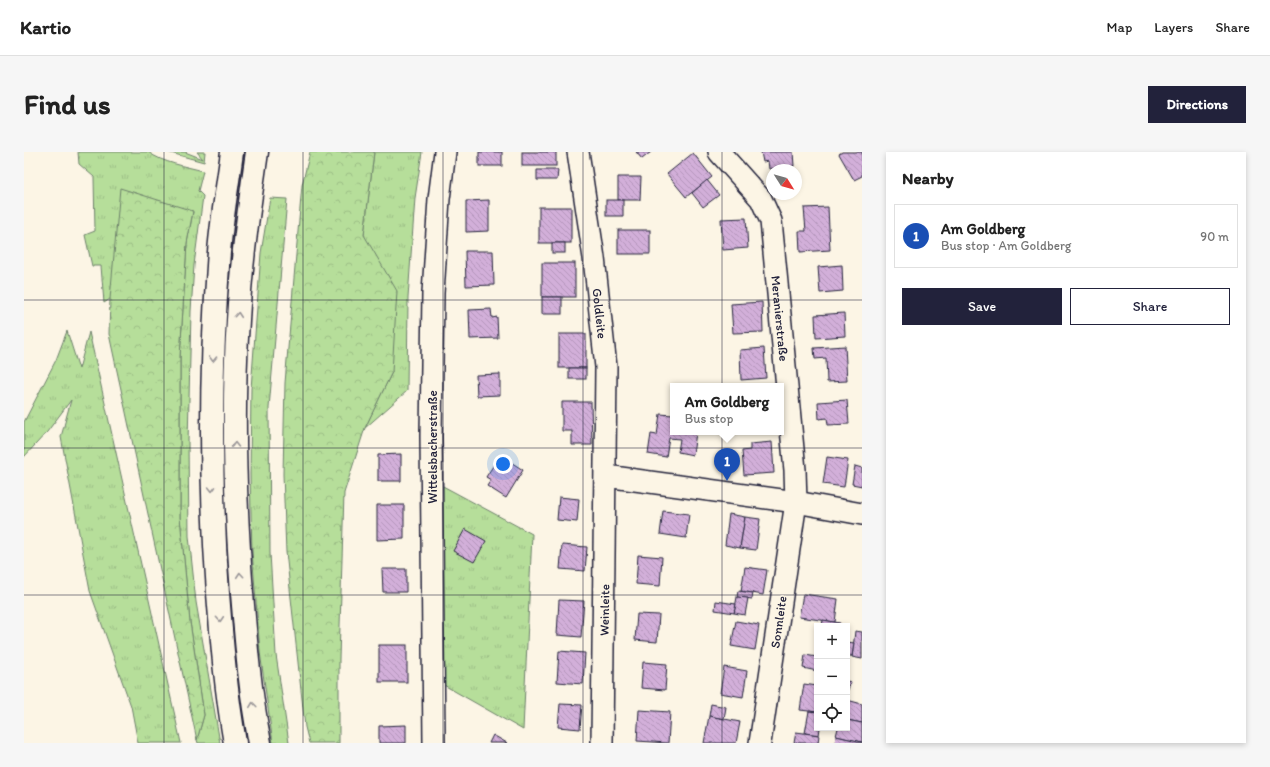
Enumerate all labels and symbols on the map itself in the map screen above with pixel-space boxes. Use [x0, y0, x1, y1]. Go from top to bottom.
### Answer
north arrow [766, 164, 802, 200]
street label: Meranierstraße [768, 275, 791, 362]
street label: Goldleite [589, 288, 610, 339]
one-way arrow [234, 312, 243, 318]
one-way arrow [209, 356, 217, 362]
street label: Wittelsbacherstraße [425, 390, 440, 504]
one-way arrow [231, 442, 239, 448]
pin: 1 [714, 448, 740, 481]
your location [493, 454, 513, 474]
one-way arrow [208, 486, 217, 492]
one-way arrow [236, 572, 245, 578]
street label: Weinleite [597, 584, 612, 636]
street label: Sonnleite [767, 595, 790, 649]
one-way arrow [216, 616, 225, 622]
one-way arrow [249, 701, 258, 708]

